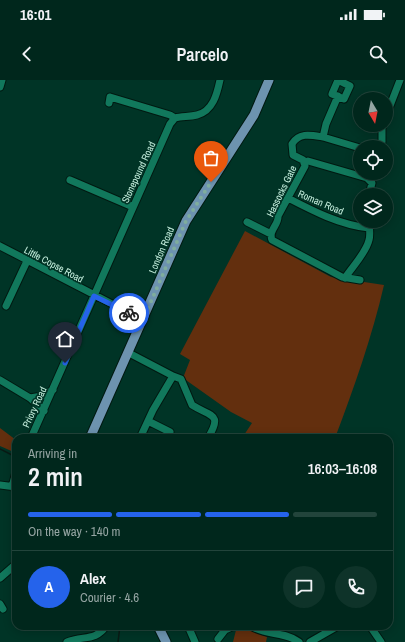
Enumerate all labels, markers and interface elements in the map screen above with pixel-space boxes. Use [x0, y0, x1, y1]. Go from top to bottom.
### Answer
text: 16:01 [20, 4, 51, 25]
text: Parcelo [176, 42, 229, 67]
icon: back [16, 43, 38, 65]
icon: search [367, 43, 389, 65]
north arrow [353, 92, 393, 132]
map controls [353, 92, 393, 228]
street label: Stonepound Road [119, 139, 158, 205]
button: locate [353, 140, 393, 180]
pin [194, 141, 228, 182]
icon: bag [200, 147, 222, 169]
street label: Hassocks Gate [263, 163, 300, 219]
street label: Roman Road [296, 187, 346, 218]
button: layers [353, 188, 393, 228]
street label: London Road [146, 225, 177, 275]
street label: Little Copse Road [22, 243, 86, 286]
courier [109, 293, 149, 333]
icon: bike [118, 302, 140, 324]
pin [48, 322, 82, 363]
icon: home [54, 328, 76, 350]
street label: Priory Road [19, 385, 50, 430]
text: Arriving in [28, 445, 77, 462]
text: 16:03–16:08 [308, 458, 377, 479]
text: 2 min [28, 459, 83, 494]
text: On the way · 140 m [28, 523, 120, 540]
button: chat [283, 566, 325, 608]
button: phone [335, 566, 377, 608]
text: Alex [80, 568, 106, 589]
text: A [45, 576, 53, 597]
text: Courier · 4.6 [80, 589, 139, 606]

